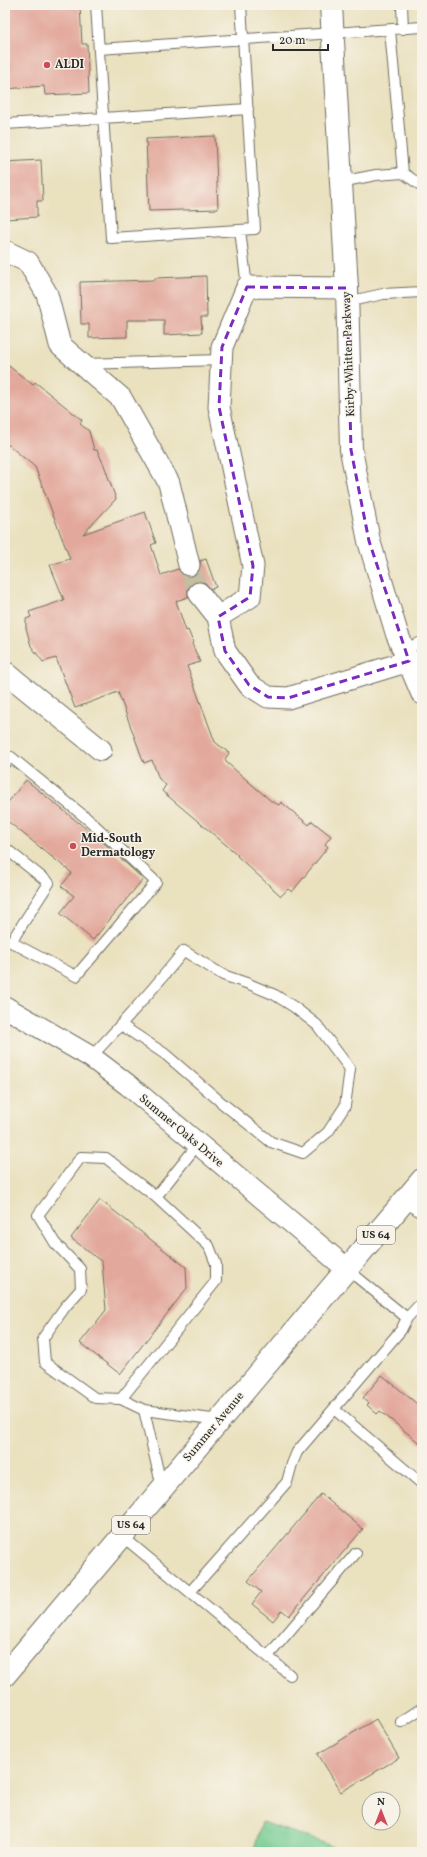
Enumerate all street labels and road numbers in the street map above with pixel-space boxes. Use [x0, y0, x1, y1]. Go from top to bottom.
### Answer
street label: Kirby-Whitten Parkway [339, 290, 359, 417]
street label: Summer Oaks Drive [135, 1091, 227, 1171]
road number: US 64 [357, 1226, 395, 1244]
street label: Summer Avenue [180, 1388, 248, 1465]
road number: US 64 [112, 1516, 150, 1534]

